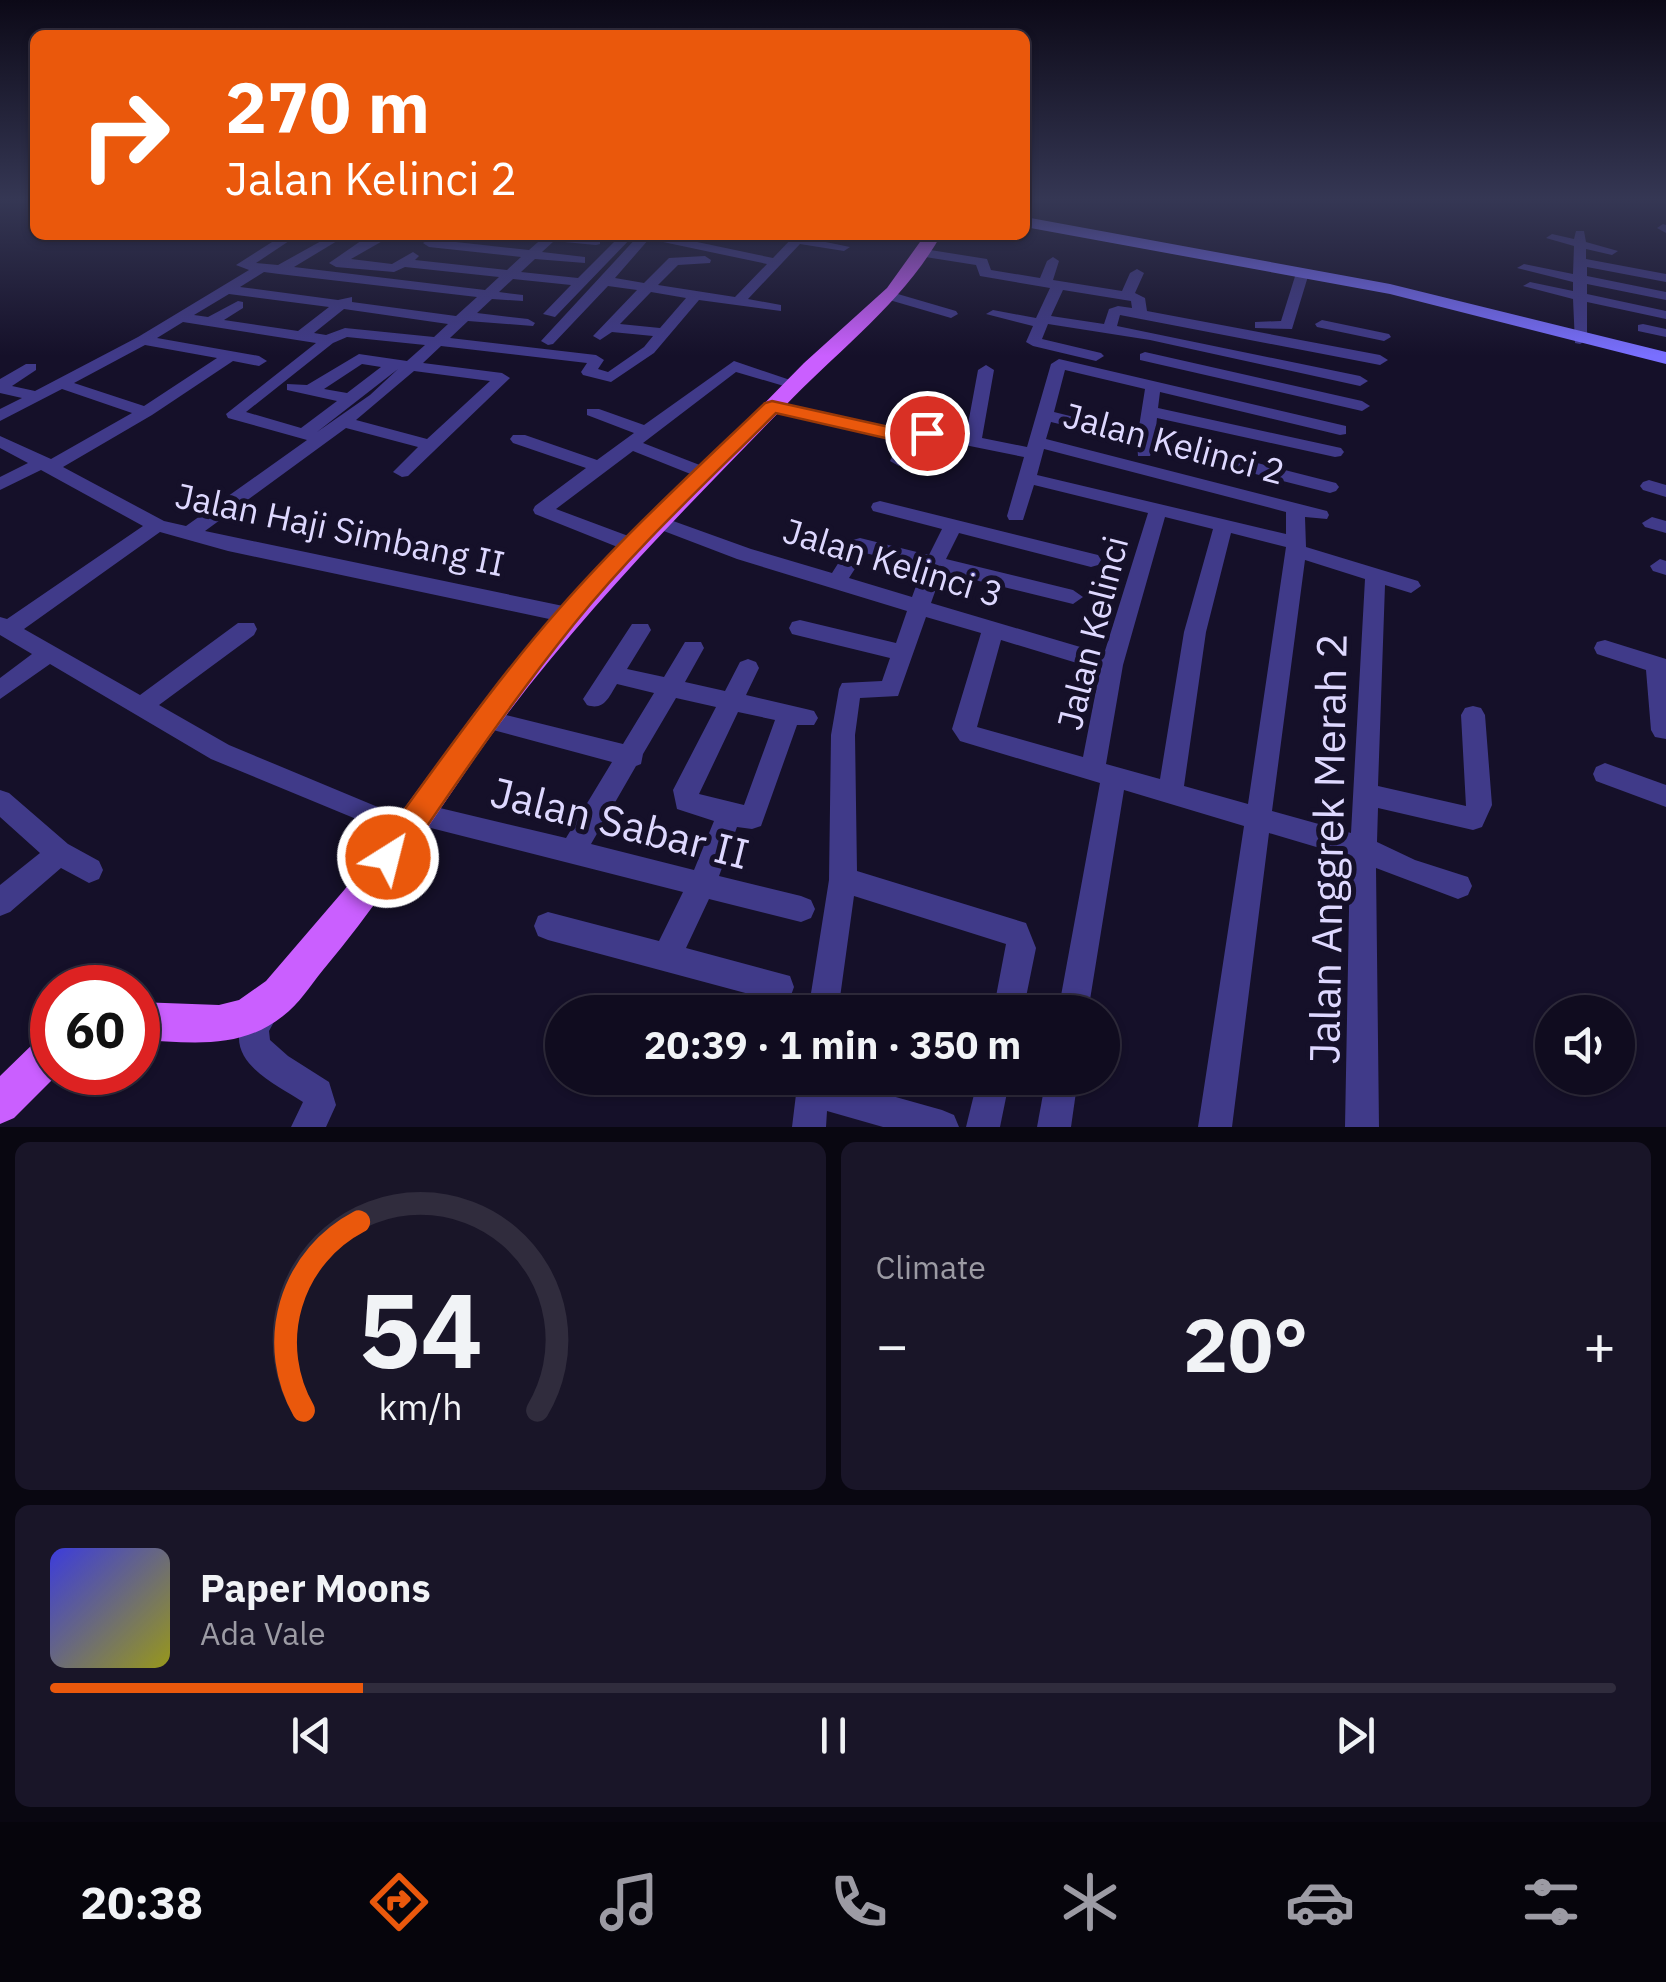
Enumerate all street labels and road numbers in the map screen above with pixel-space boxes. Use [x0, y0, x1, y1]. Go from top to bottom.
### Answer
street label: Jalan Kelinci 2 [1059, 391, 1290, 495]
street label: Jalan Haji Simbang II [171, 472, 509, 586]
street label: Jalan Kelinci 3 [778, 507, 1009, 617]
street label: Jalan Kelinci [1046, 531, 1138, 734]
street label: Jalan Anggrek Merah 2 [1296, 633, 1359, 1065]
street label: Jalan Sabar II [485, 764, 755, 881]

